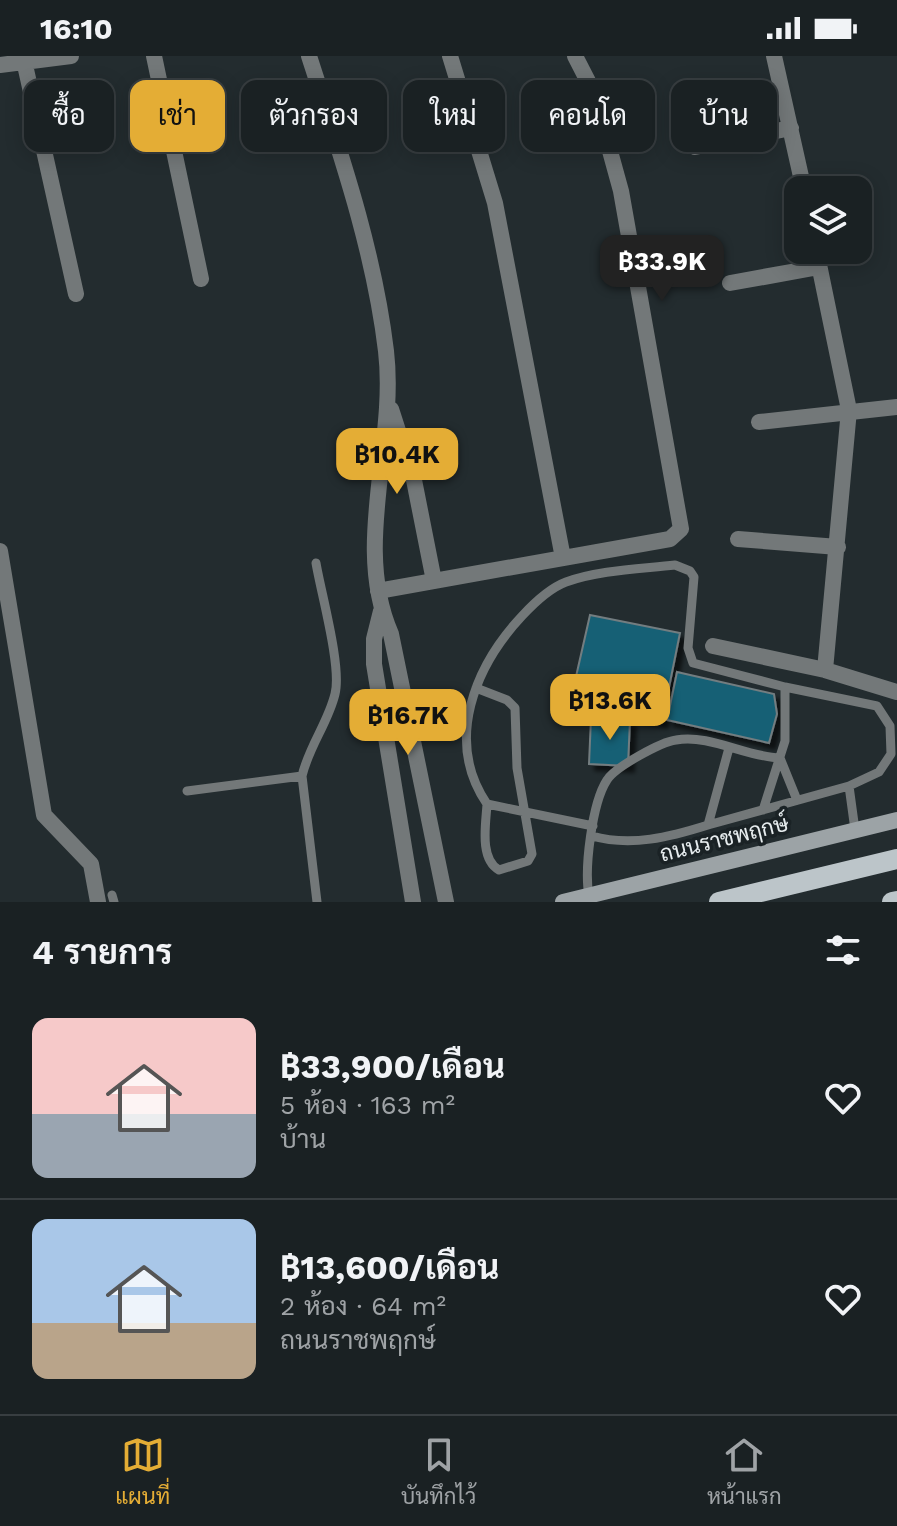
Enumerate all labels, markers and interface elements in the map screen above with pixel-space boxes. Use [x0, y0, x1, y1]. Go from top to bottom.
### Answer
text: 16:10 [40, 11, 113, 46]
chip: ซื้อ [24, 80, 114, 152]
chip: เช่า [130, 80, 225, 152]
chip: ตัวกรอง [241, 80, 387, 152]
chip: ใหม่ [403, 80, 505, 152]
chip: คอนโด [521, 80, 655, 152]
chip: บ้าน [671, 80, 777, 152]
map controls [784, 176, 872, 264]
button: layers [784, 176, 872, 264]
pin: ฿33.9K [597, 235, 727, 303]
text: ฿33.9K [618, 246, 706, 276]
pin: ฿10.4K [332, 428, 462, 496]
text: ฿10.4K [354, 439, 440, 469]
pin: ฿13.6K [545, 674, 675, 742]
text: ฿13.6K [568, 685, 652, 715]
pin: ฿16.7K [343, 689, 473, 757]
text: ฿16.7K [367, 700, 449, 730]
street label: ถนนราชพฤกษ์ [657, 808, 792, 868]
icon: filters [821, 928, 865, 972]
text: 4 รายการ [32, 932, 173, 972]
text: ฿33,900/เดือน [280, 1046, 505, 1086]
icon: home [96, 1050, 192, 1146]
icon: heart [821, 1076, 865, 1120]
text: 5 ห้อง · 163 m² [280, 1090, 455, 1120]
text: บ้าน [280, 1124, 326, 1154]
text: ฿13,600/เดือน [280, 1247, 499, 1287]
icon: home [96, 1251, 192, 1347]
icon: heart [821, 1277, 865, 1321]
text: 2 ห้อง · 64 m² [280, 1291, 446, 1321]
text: ถนนราชพฤกษ์ [280, 1325, 436, 1355]
tab: แผนที่ [115, 1433, 170, 1509]
tab: บันทึกไว้ [401, 1433, 476, 1509]
tab: หน้าแรก [707, 1433, 782, 1509]

